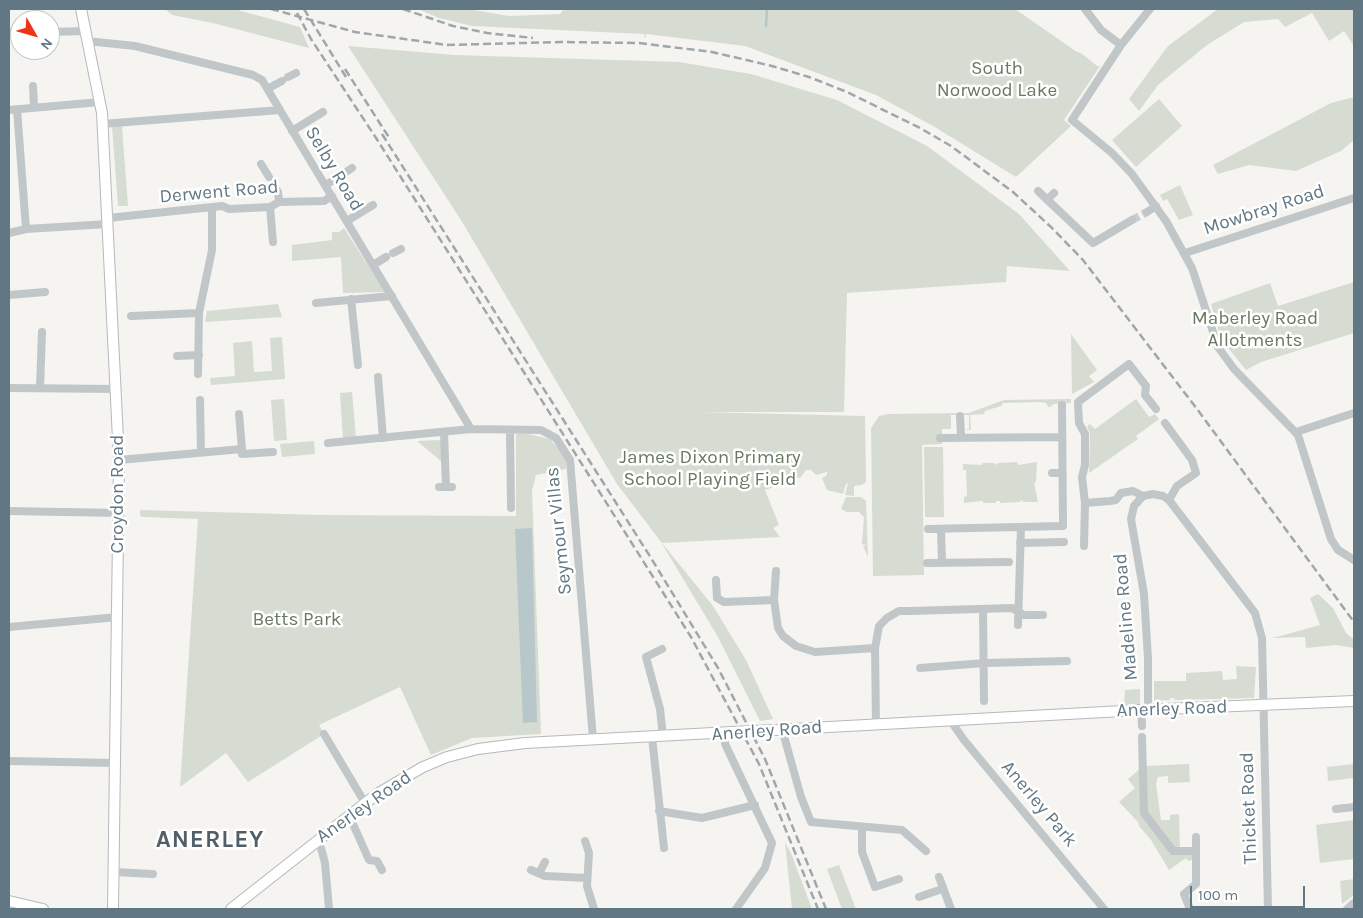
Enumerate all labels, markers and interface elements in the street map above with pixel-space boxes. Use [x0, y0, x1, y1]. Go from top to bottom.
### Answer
north arrow [10, 10, 60, 60]
text: N [37, 35, 56, 53]
park label: South Norwood Lake [937, 58, 1057, 102]
street label: Selby Road [300, 122, 368, 216]
street label: Derwent Road [158, 175, 280, 209]
street label: Mowbray Road [1201, 180, 1327, 240]
park label: Maberley Road Allotments [1192, 308, 1318, 352]
street label: Croydon Road [107, 434, 129, 554]
park label: James Dixon Primary School Playing Field [619, 447, 801, 491]
street label: Seymour Villas [541, 466, 577, 596]
street label: Madeline Road [1109, 552, 1143, 682]
park label: Betts Park [253, 609, 341, 631]
street label: Anerley Road [1116, 696, 1228, 722]
street label: Anerley Road [711, 716, 823, 746]
street label: Thicket Road [1236, 751, 1262, 865]
street label: Anerley Park [996, 756, 1082, 852]
street label: Anerley Road [312, 766, 416, 848]
district label: ANERLEY [155, 826, 265, 854]
scale bar [1193, 876, 1308, 908]
text: 100 m [1198, 886, 1238, 904]

